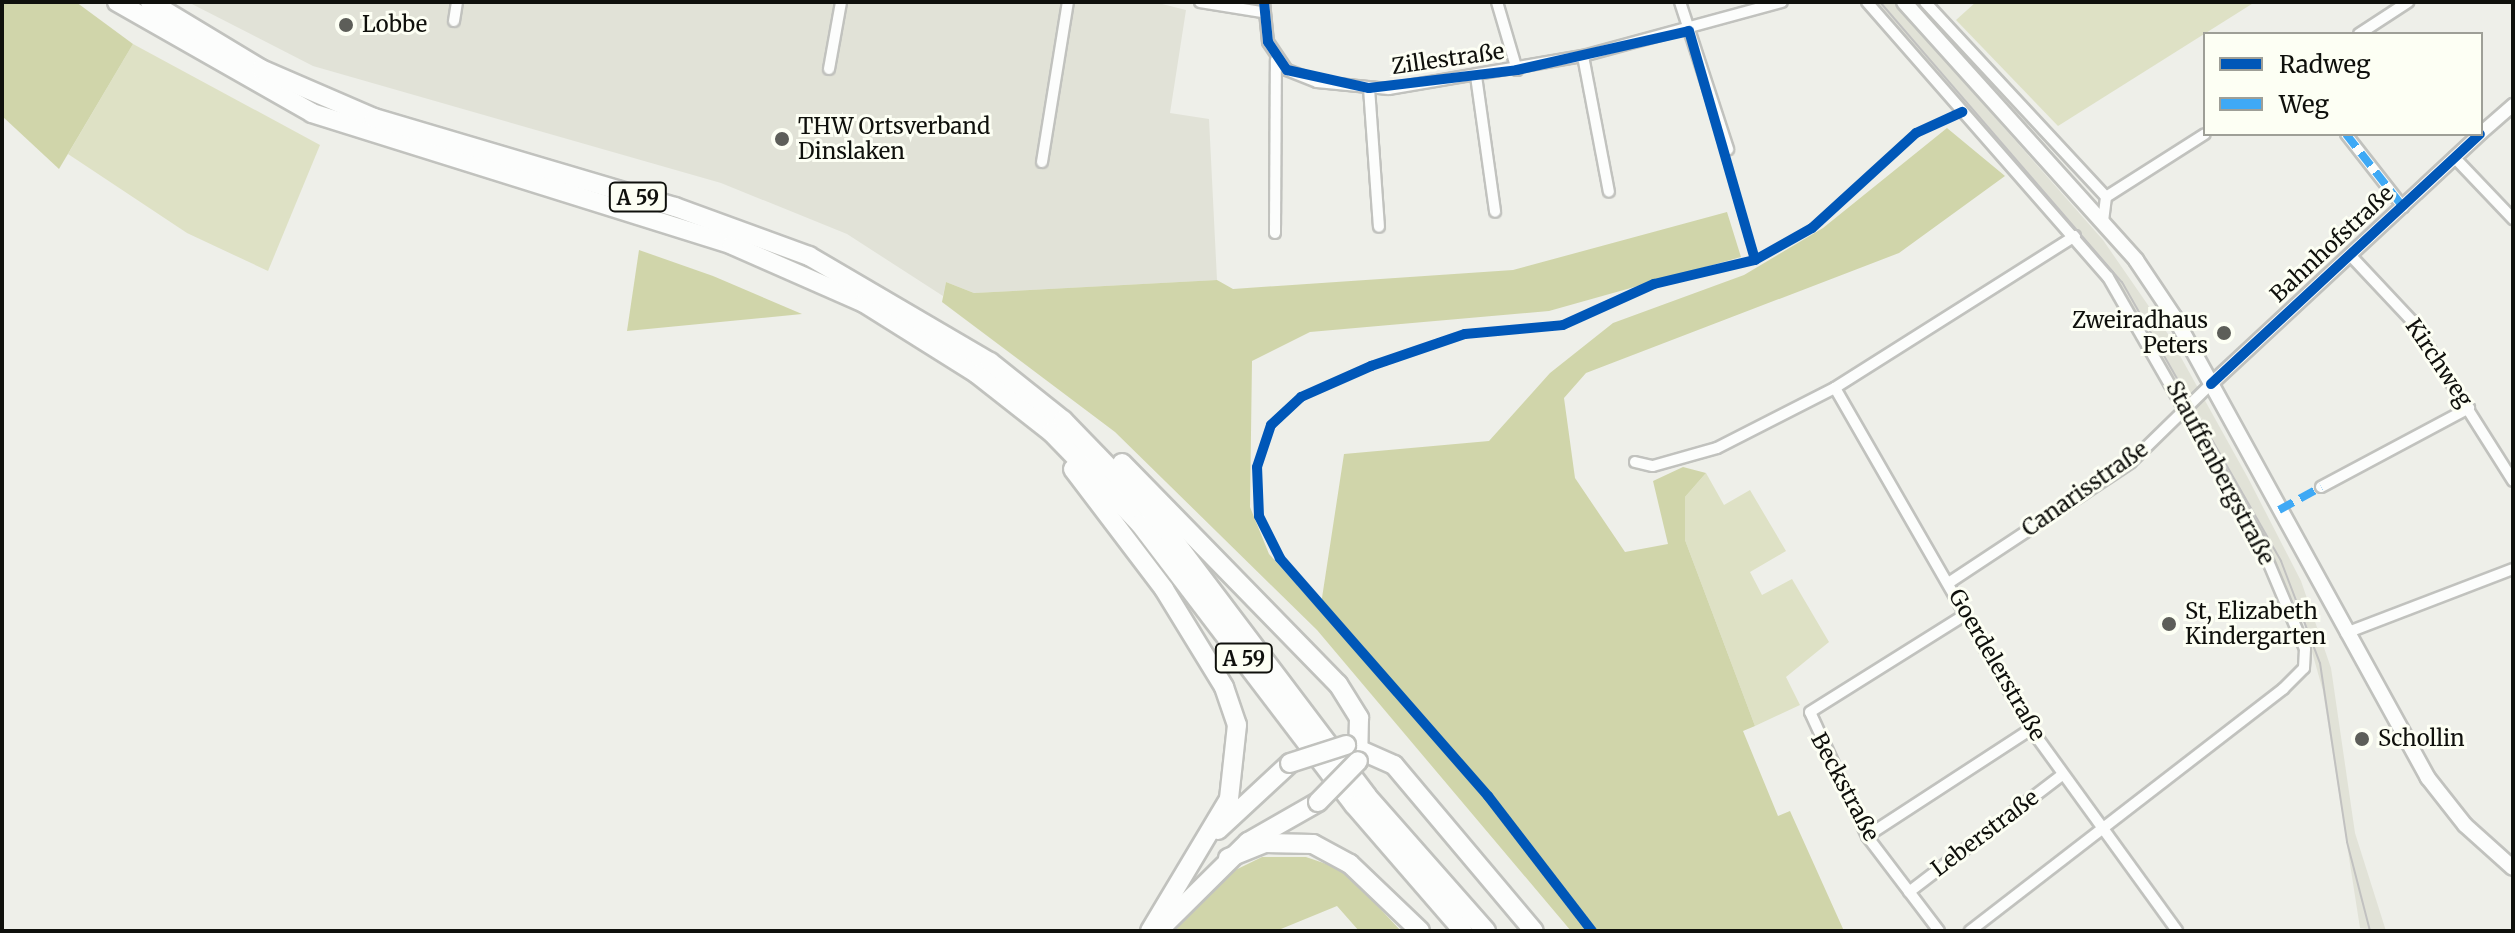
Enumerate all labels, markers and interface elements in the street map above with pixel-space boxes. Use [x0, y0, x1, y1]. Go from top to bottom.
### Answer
place label: Lobbe [362, 12, 427, 38]
marker: Lobbe [337, 16, 355, 34]
legend [2203, 32, 2483, 136]
street label: Zillestraße [1390, 38, 1506, 80]
text: Radweg [2279, 49, 2371, 80]
text: Weg [2279, 89, 2329, 120]
place label: THW Ortsverband Dinslaken [798, 113, 990, 164]
marker: THW Ortsverband Dinslaken [773, 130, 791, 148]
street label: Bahnhofstraße [2265, 180, 2399, 308]
road number: A 59 [608, 181, 668, 213]
place label: Zweiradhaus Peters [2072, 307, 2208, 358]
street label: Kirchweg [2400, 314, 2478, 412]
marker: Zweiradhaus Peters [2215, 324, 2233, 342]
street label: Stauffenbergstraße [2160, 377, 2280, 569]
street label: Canarisstraße [2017, 436, 2153, 542]
street label: Goerdelerstraße [1943, 585, 2051, 745]
place label: St, Elizabeth Kindergarten [2185, 598, 2326, 650]
marker: St, Elizabeth Kindergarten [2160, 615, 2178, 633]
road number: A 59 [1214, 642, 1274, 674]
place label: Schollin [2378, 726, 2465, 752]
street label: Beckstraße [1805, 728, 1885, 846]
marker: Schollin [2353, 730, 2371, 748]
street label: Leberstraße [1926, 784, 2044, 882]

